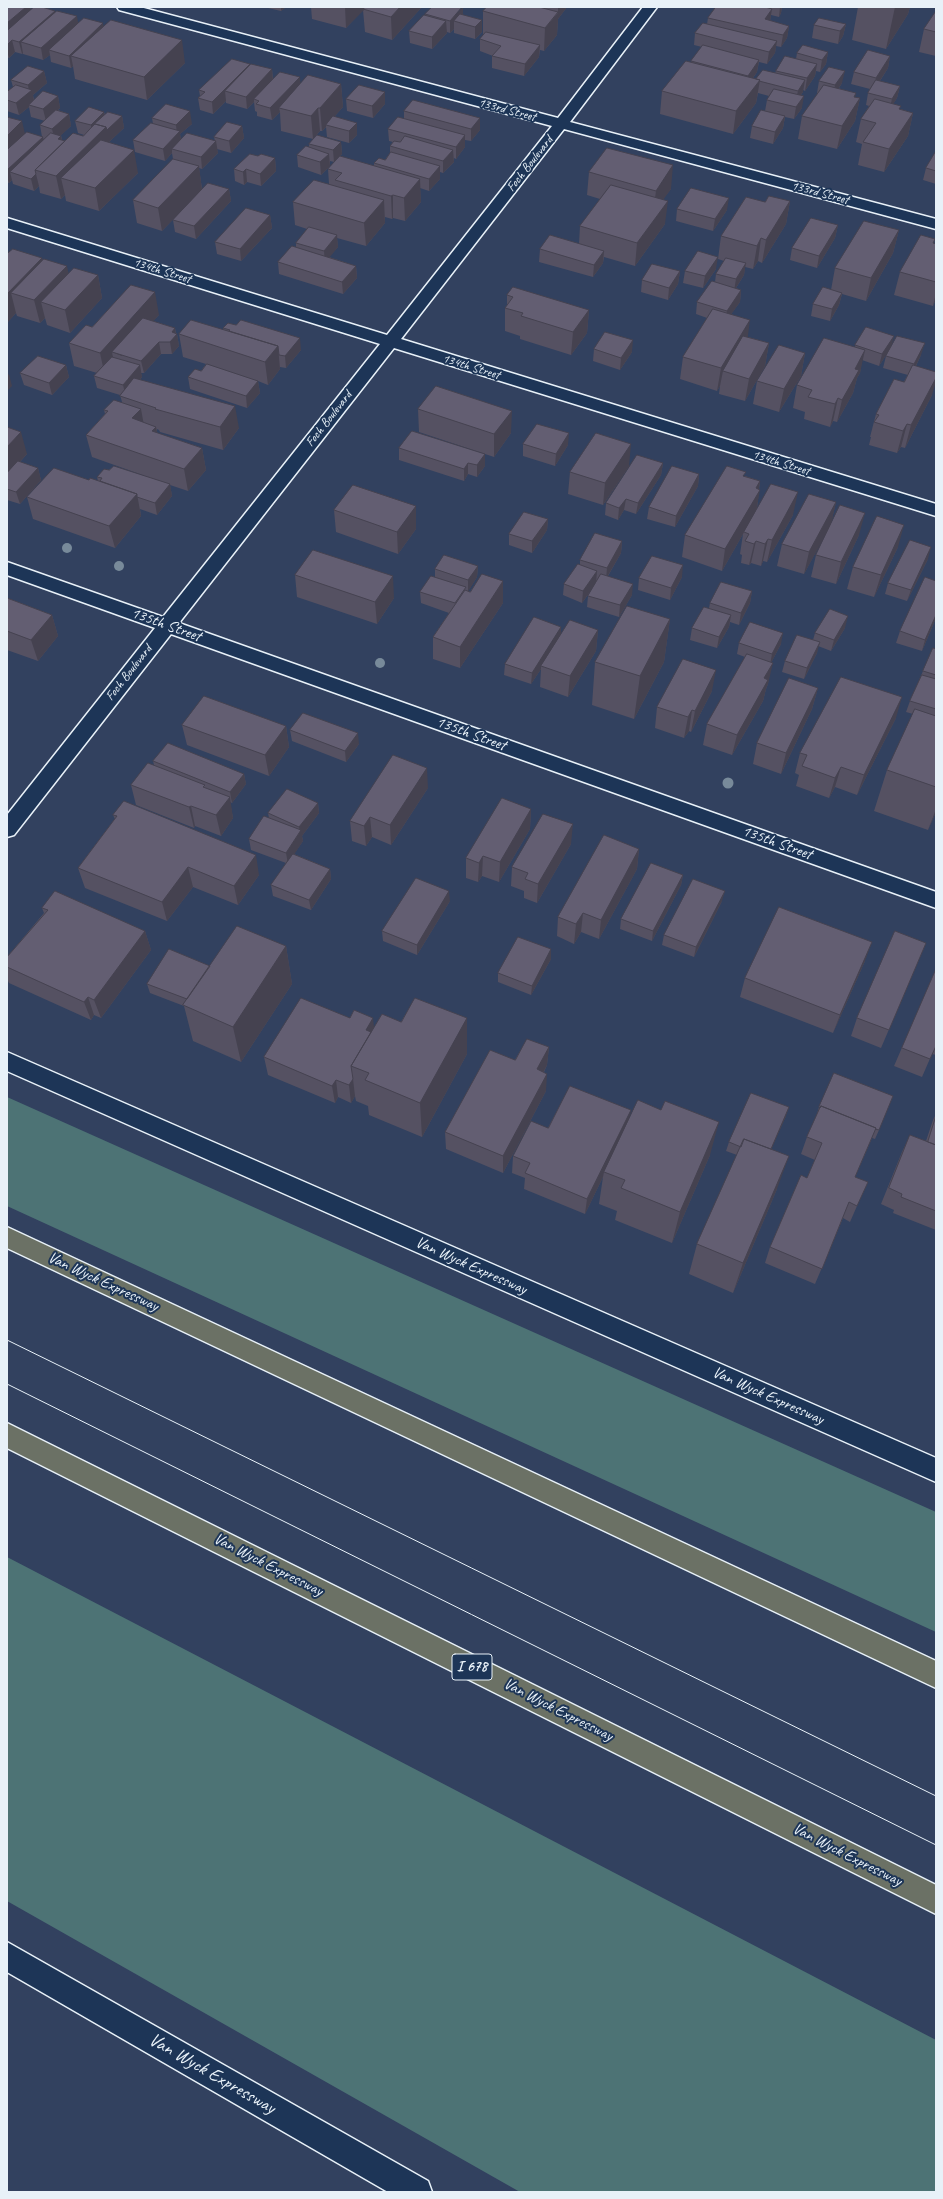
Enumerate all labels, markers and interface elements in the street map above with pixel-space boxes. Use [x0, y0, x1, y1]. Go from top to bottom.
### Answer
street label: 133rd Street [477, 95, 537, 125]
street label: Foch Boulevard [503, 133, 557, 195]
street label: 133rd Street [790, 178, 850, 208]
street label: 134th Street [131, 255, 193, 287]
street label: 134th Street [440, 351, 502, 383]
street label: Foch Boulevard [302, 388, 356, 450]
street label: 134th Street [750, 447, 812, 479]
street label: 135th Street [128, 604, 204, 646]
street label: Foch Boulevard [102, 642, 156, 704]
street label: 135th Street [433, 713, 509, 755]
street label: 135th Street [739, 822, 815, 864]
street label: Van Wyck Expressway [412, 1233, 530, 1299]
street label: Van Wyck Expressway [45, 1248, 161, 1316]
street label: Van Wyck Expressway [709, 1363, 827, 1429]
street label: Van Wyck Expressway [210, 1529, 326, 1601]
road number: I 678 [452, 1654, 492, 1680]
street label: Van Wyck Expressway [500, 1674, 616, 1746]
street label: Van Wyck Expressway [789, 1819, 905, 1891]
street label: Van Wyck Expressway [145, 2029, 279, 2119]

